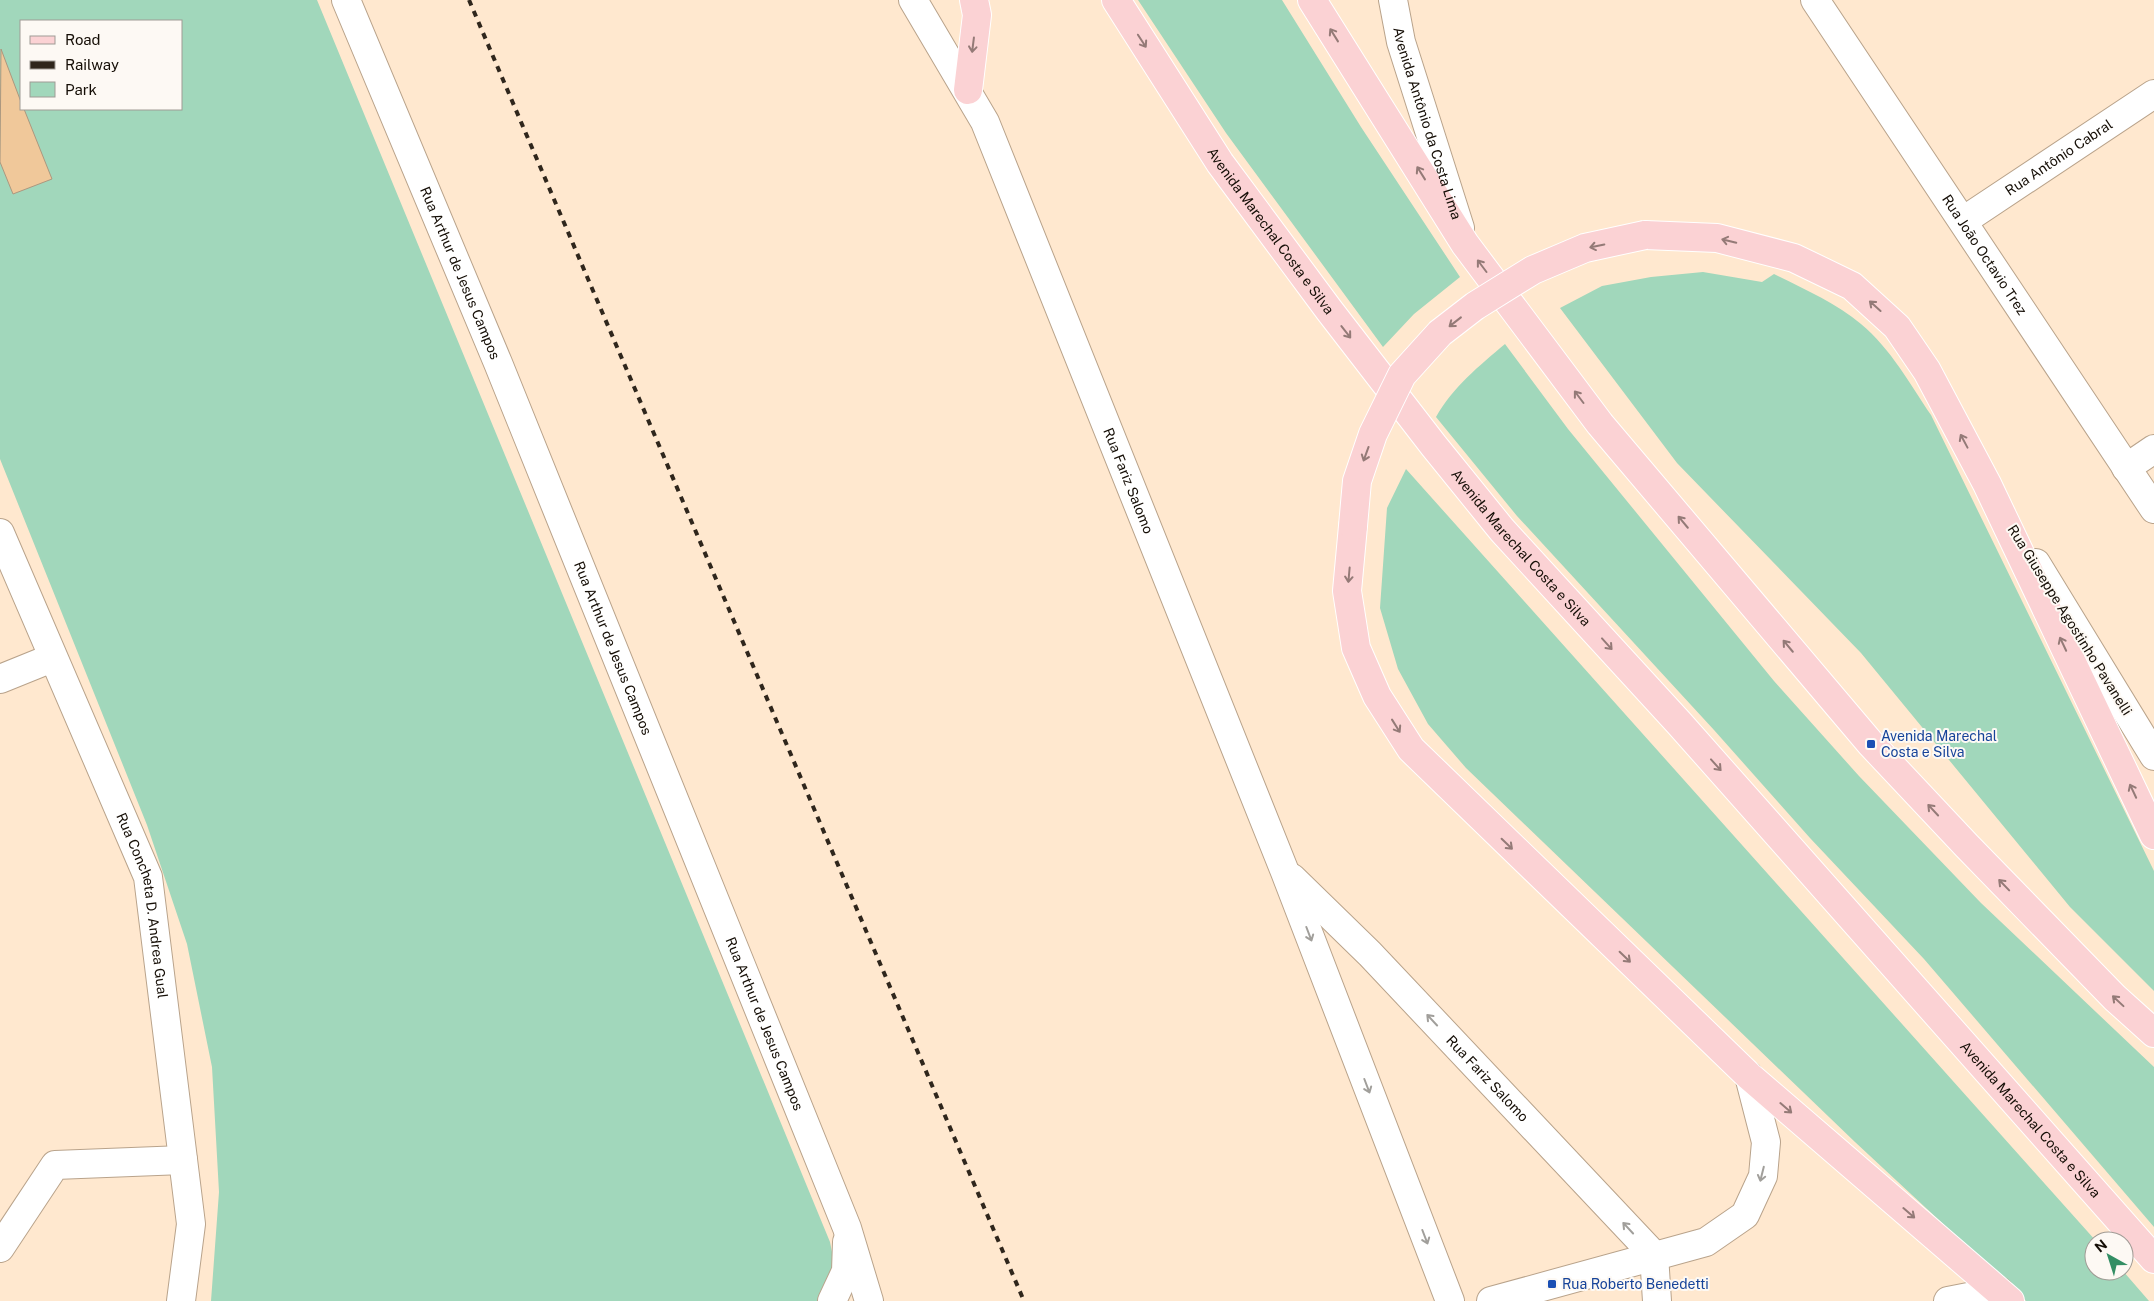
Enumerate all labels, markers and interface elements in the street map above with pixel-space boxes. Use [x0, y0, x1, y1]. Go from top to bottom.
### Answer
legend [20, 20, 182, 110]
street label: Avenida Antônio da Costa Lima [1390, 26, 1465, 221]
one-way arrow [1329, 29, 1339, 43]
text: Road [65, 31, 101, 48]
one-way arrow [1137, 34, 1147, 48]
one-way arrow [968, 36, 978, 52]
text: Railway [65, 56, 119, 73]
text: Park [65, 81, 97, 98]
street label: Rua Antônio Cabral [2002, 116, 2115, 199]
street label: Avenida Marechal Costa e Silva [1204, 144, 1337, 317]
one-way arrow [1415, 166, 1426, 180]
street label: Rua Arthur de Jesus Campos [417, 184, 504, 362]
street label: Rua João Octavio Trez [1939, 192, 2030, 318]
one-way arrow [1721, 236, 1737, 245]
one-way arrow [1590, 241, 1606, 251]
one-way arrow [1477, 259, 1487, 273]
one-way arrow [1868, 300, 1881, 312]
one-way arrow [1449, 316, 1462, 327]
one-way arrow [1341, 325, 1351, 339]
one-way arrow [1574, 390, 1584, 404]
street label: Rua Fariz Salomo [1100, 425, 1157, 536]
one-way arrow [1959, 433, 1969, 448]
one-way arrow [1361, 446, 1370, 461]
street label: Avenida Marechal Costa e Silva [1448, 466, 1594, 629]
one-way arrow [1677, 516, 1688, 529]
street label: Rua Giuseppe Agostinho Pavanelli [2005, 522, 2135, 718]
street label: Rua Arthur de Jesus Campos [571, 559, 655, 737]
one-way arrow [1344, 566, 1354, 582]
one-way arrow [2058, 637, 2067, 652]
one-way arrow [1601, 638, 1613, 651]
one-way arrow [1782, 640, 1793, 653]
one-way arrow [1392, 719, 1402, 733]
place label: Avenida Marechal Costa e Silva [1881, 728, 1997, 760]
marker: Avenida Marechal Costa e Silva [1865, 738, 1877, 750]
one-way arrow [1710, 758, 1721, 771]
one-way arrow [2128, 784, 2137, 799]
one-way arrow [1927, 804, 1939, 817]
street label: Rua Concheta D. Andrea Gual [113, 810, 171, 999]
one-way arrow [1501, 838, 1514, 850]
one-way arrow [1998, 878, 2010, 891]
one-way arrow [1305, 926, 1314, 941]
street label: Rua Arthur de Jesus Campos [722, 935, 807, 1113]
one-way arrow [1618, 951, 1631, 963]
one-way arrow [2111, 995, 2124, 1007]
one-way arrow [1426, 1014, 1438, 1027]
street label: Rua Fariz Salomo [1443, 1032, 1532, 1125]
street label: Avenida Marechal Costa e Silva [1957, 1038, 2104, 1201]
one-way arrow [1363, 1078, 1372, 1093]
one-way arrow [1779, 1102, 1792, 1113]
one-way arrow [1757, 1166, 1766, 1182]
one-way arrow [1902, 1208, 1915, 1219]
one-way arrow [1622, 1221, 1634, 1234]
one-way arrow [1421, 1229, 1430, 1245]
north arrow [2084, 1231, 2134, 1281]
text: N [2092, 1236, 2110, 1256]
place label: Rua Roberto Benedetti [1562, 1276, 1709, 1292]
marker: Rua Roberto Benedetti [1546, 1278, 1558, 1290]

